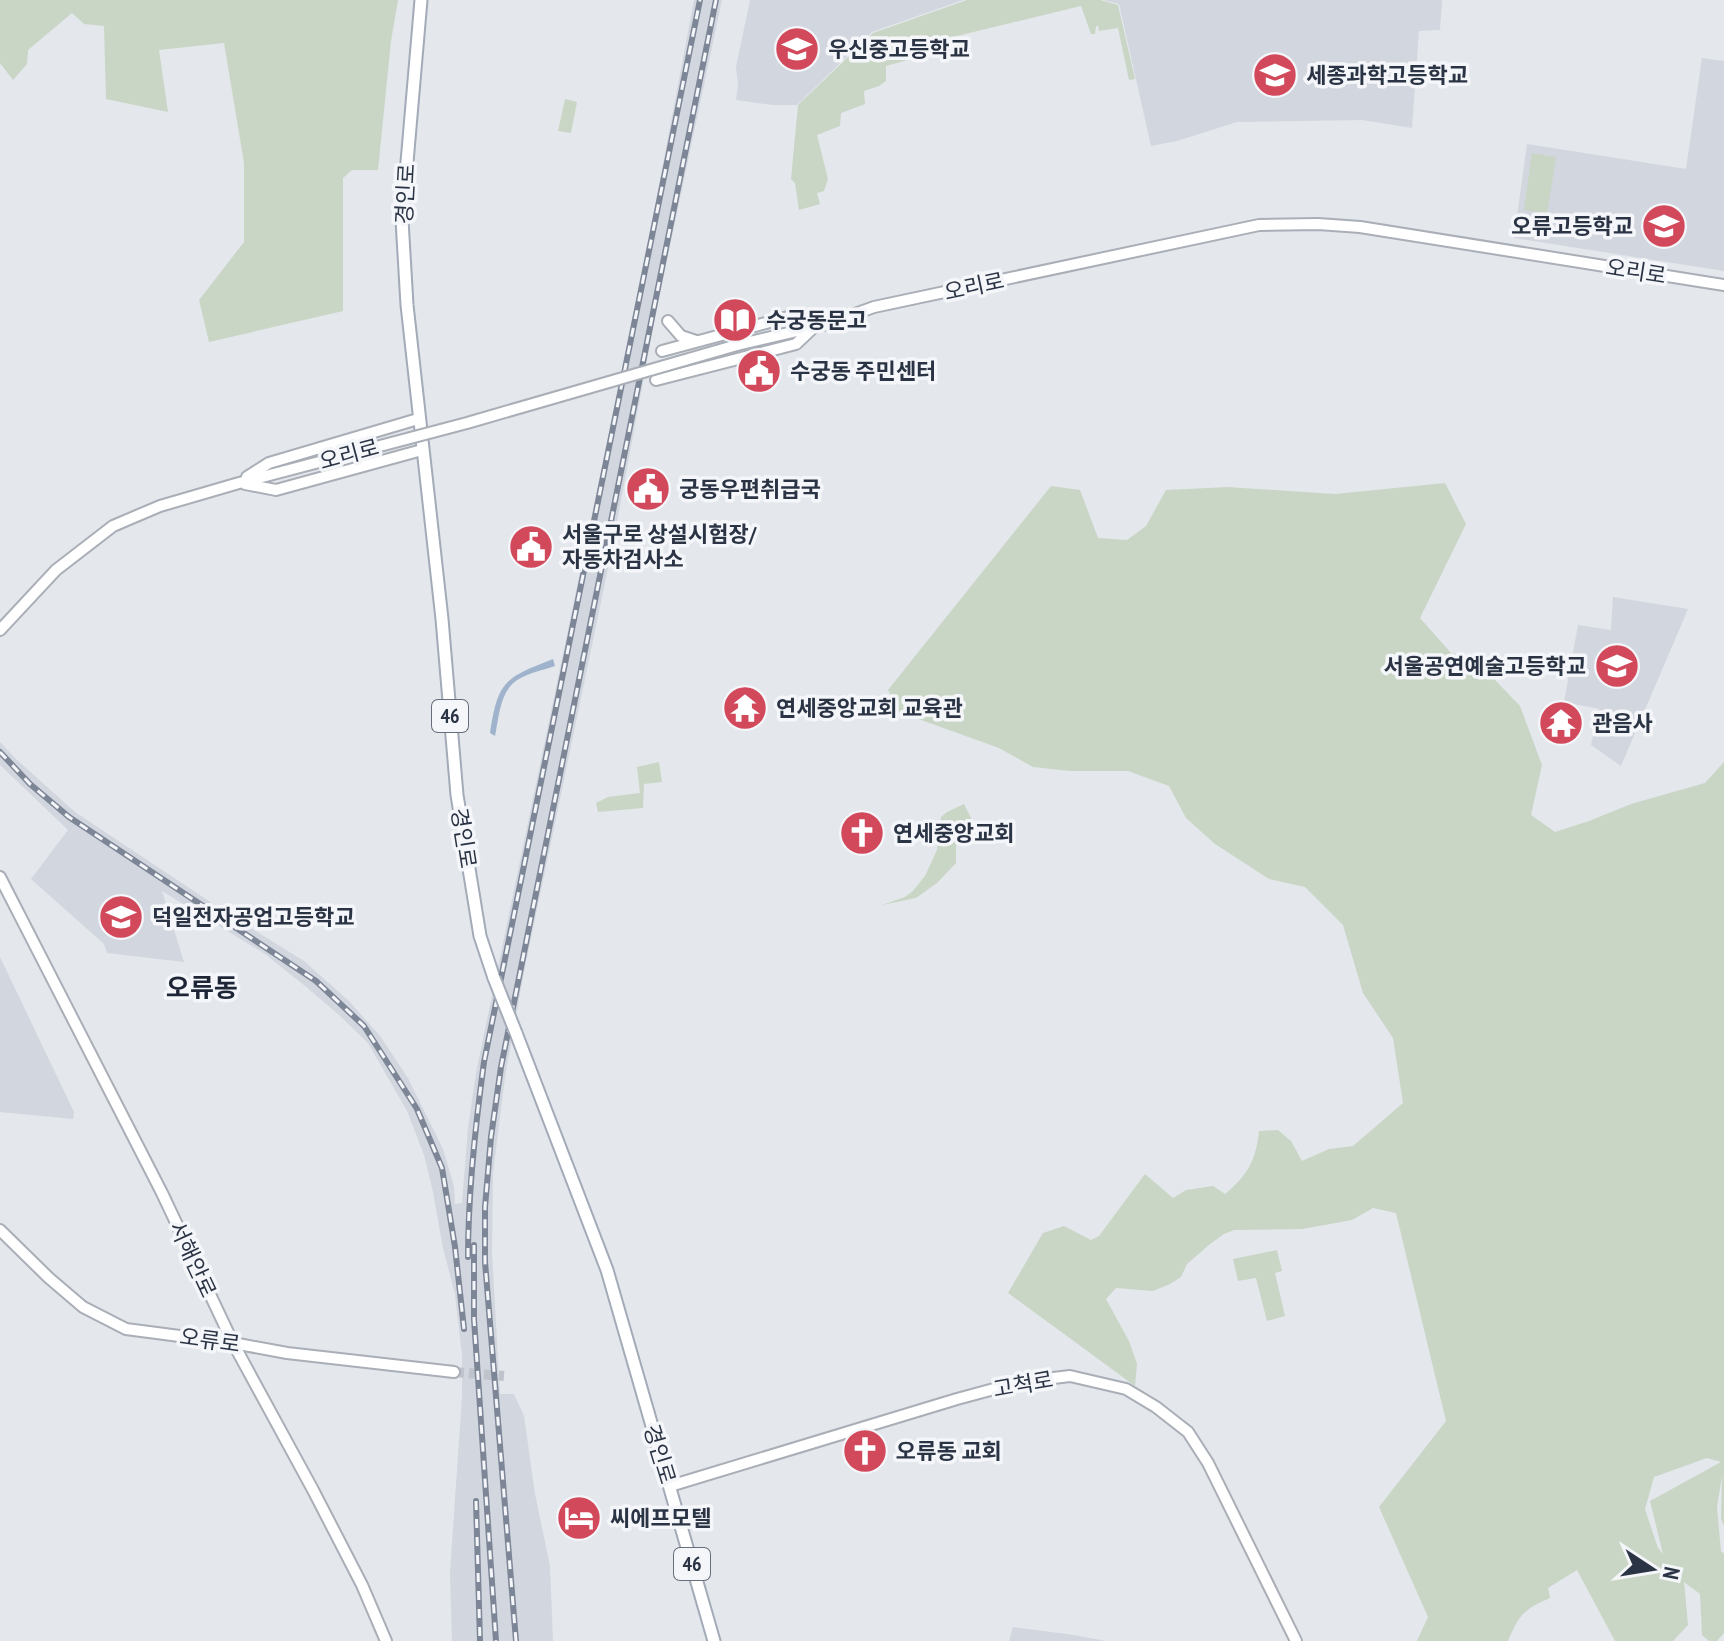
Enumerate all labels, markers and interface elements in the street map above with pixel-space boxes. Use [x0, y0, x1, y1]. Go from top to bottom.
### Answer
school or university icon: 우신중고등학교 [773, 25, 821, 73]
place label: 우신중고등학교 [828, 35, 970, 63]
school or university icon: 세종과학고등학교 [1251, 51, 1299, 99]
place label: 세종과학고등학교 [1306, 61, 1468, 89]
street label: 경인로 [389, 163, 421, 225]
school or university icon: 오류고등학교 [1640, 202, 1688, 250]
place label: 오류고등학교 [1512, 212, 1633, 240]
street label: 오리로 [1604, 252, 1668, 290]
street label: 오리로 [941, 266, 1007, 306]
library icon: 수궁동문고 [711, 296, 759, 344]
place label: 수궁동문고 [766, 306, 867, 334]
public building icon: 수궁동 주민센터 [735, 347, 783, 395]
place label: 수궁동 주민센터 [790, 357, 936, 385]
street label: 오리로 [316, 433, 382, 475]
public building icon: 궁동우편취급국 [624, 465, 672, 513]
place label: 궁동우편취급국 [679, 475, 821, 503]
place label: 서울구로 상설시험장/ 자동차검사소 [562, 520, 758, 573]
public building icon: 서울구로 상설시험장/ 자동차검사소 [507, 523, 555, 571]
school or university icon: 서울공연예술고등학교 [1593, 642, 1641, 690]
place label: 서울공연예술고등학교 [1384, 652, 1586, 680]
temple icon: 연세중앙교회 교육관 [721, 684, 769, 732]
place label: 연세중앙교회 교육관 [776, 694, 963, 722]
temple icon: 관음사 [1537, 699, 1585, 747]
road number: 46 [432, 700, 468, 732]
place label: 관음사 [1592, 709, 1653, 737]
street label: 경인로 [445, 806, 483, 870]
church icon: 연세중앙교회 [838, 809, 886, 857]
place label: 연세중앙교회 [893, 819, 1014, 847]
school or university icon: 덕일전자공업고등학교 [97, 893, 145, 941]
place label: 덕일전자공업고등학교 [152, 903, 354, 931]
district label: 오류동 [166, 971, 238, 1004]
street label: 서해안로 [163, 1216, 223, 1302]
street label: 오류로 [178, 1322, 242, 1358]
street label: 고척로 [991, 1365, 1055, 1403]
street label: 경인로 [638, 1421, 682, 1487]
church icon: 오류동 교회 [841, 1427, 889, 1475]
place label: 오류동 교회 [896, 1437, 1002, 1465]
hotel icon: 씨에프모텔 [555, 1494, 603, 1542]
place label: 씨에프모텔 [610, 1504, 711, 1532]
north arrow [1612, 1529, 1692, 1609]
road number: 46 [674, 1548, 710, 1580]
text: N [1657, 1564, 1686, 1582]

